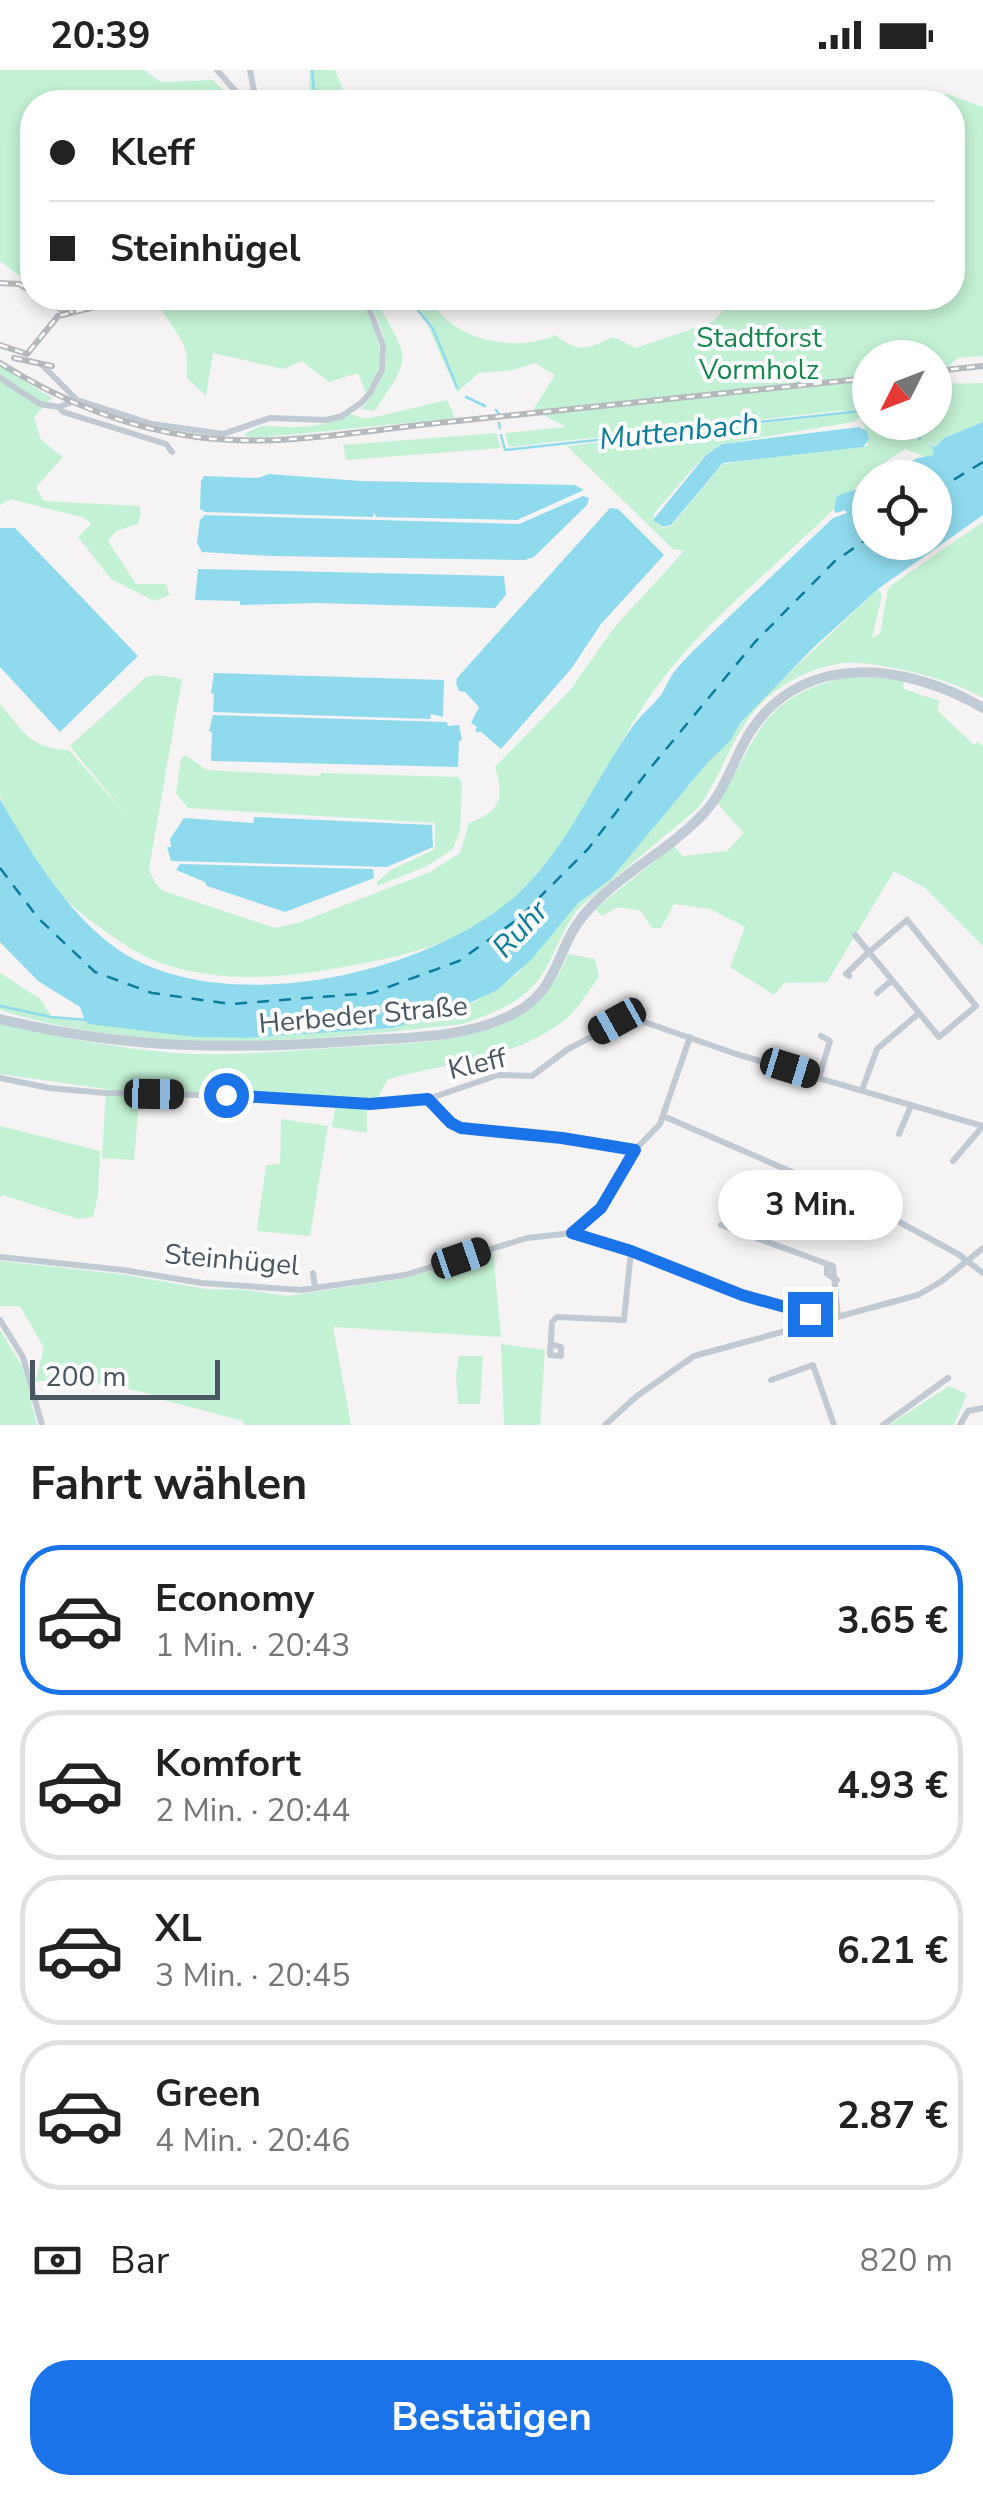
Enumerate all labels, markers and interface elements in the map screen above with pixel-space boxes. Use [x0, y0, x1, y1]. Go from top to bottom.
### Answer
text: 20:39 [50, 10, 151, 61]
text: Kleff [110, 127, 194, 178]
text: Steinhügel [110, 223, 301, 274]
park label: Stadtforst Vormholz [696, 319, 822, 389]
north arrow [852, 340, 952, 440]
map controls [852, 340, 952, 560]
water label: Muttenbach [597, 403, 761, 460]
button: locate [852, 460, 952, 560]
water label: Ruhr [483, 891, 558, 967]
street label: Herbeder Straße [257, 987, 469, 1043]
car [583, 993, 651, 1049]
street label: Kleff [444, 1039, 511, 1089]
car [757, 1045, 823, 1091]
route start [204, 1073, 249, 1118]
car [124, 1078, 184, 1110]
callout: 3 Min. [718, 1169, 902, 1239]
text: 3 Min. [765, 1183, 856, 1226]
car [428, 1234, 494, 1282]
street label: Steinhügel [163, 1235, 302, 1285]
route end [788, 1292, 833, 1337]
scale bar [30, 1355, 220, 1400]
text: 200 m [45, 1358, 127, 1396]
text: Fahrt wählen [30, 1454, 307, 1515]
text: Economy [155, 1573, 314, 1624]
icon: car [35, 1575, 125, 1665]
text: 3.65 € [837, 1595, 948, 1646]
text: 1 Min. · 20:43 [155, 1624, 351, 1667]
text: Komfort [155, 1738, 301, 1789]
icon: car [35, 1740, 125, 1830]
text: 4.93 € [837, 1760, 948, 1811]
text: 2 Min. · 20:44 [155, 1789, 351, 1832]
text: XL [155, 1903, 202, 1954]
icon: car [35, 1905, 125, 1995]
text: 6.21 € [837, 1925, 948, 1976]
text: 3 Min. · 20:45 [155, 1954, 351, 1997]
text: Green [155, 2068, 261, 2119]
icon: car [35, 2070, 125, 2160]
text: 2.87 € [837, 2090, 948, 2141]
text: 4 Min. · 20:46 [155, 2119, 351, 2162]
icon: cash [30, 2233, 85, 2288]
text: Bar [110, 2235, 169, 2286]
text: 820 m [860, 2239, 953, 2282]
button: Bestätigen [30, 2360, 953, 2475]

